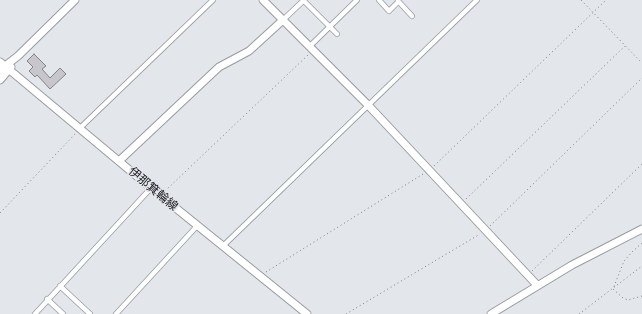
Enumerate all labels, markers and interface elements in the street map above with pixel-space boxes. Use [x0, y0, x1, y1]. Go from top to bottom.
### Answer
street label: 伊那箕輪線 [125, 164, 181, 214]

